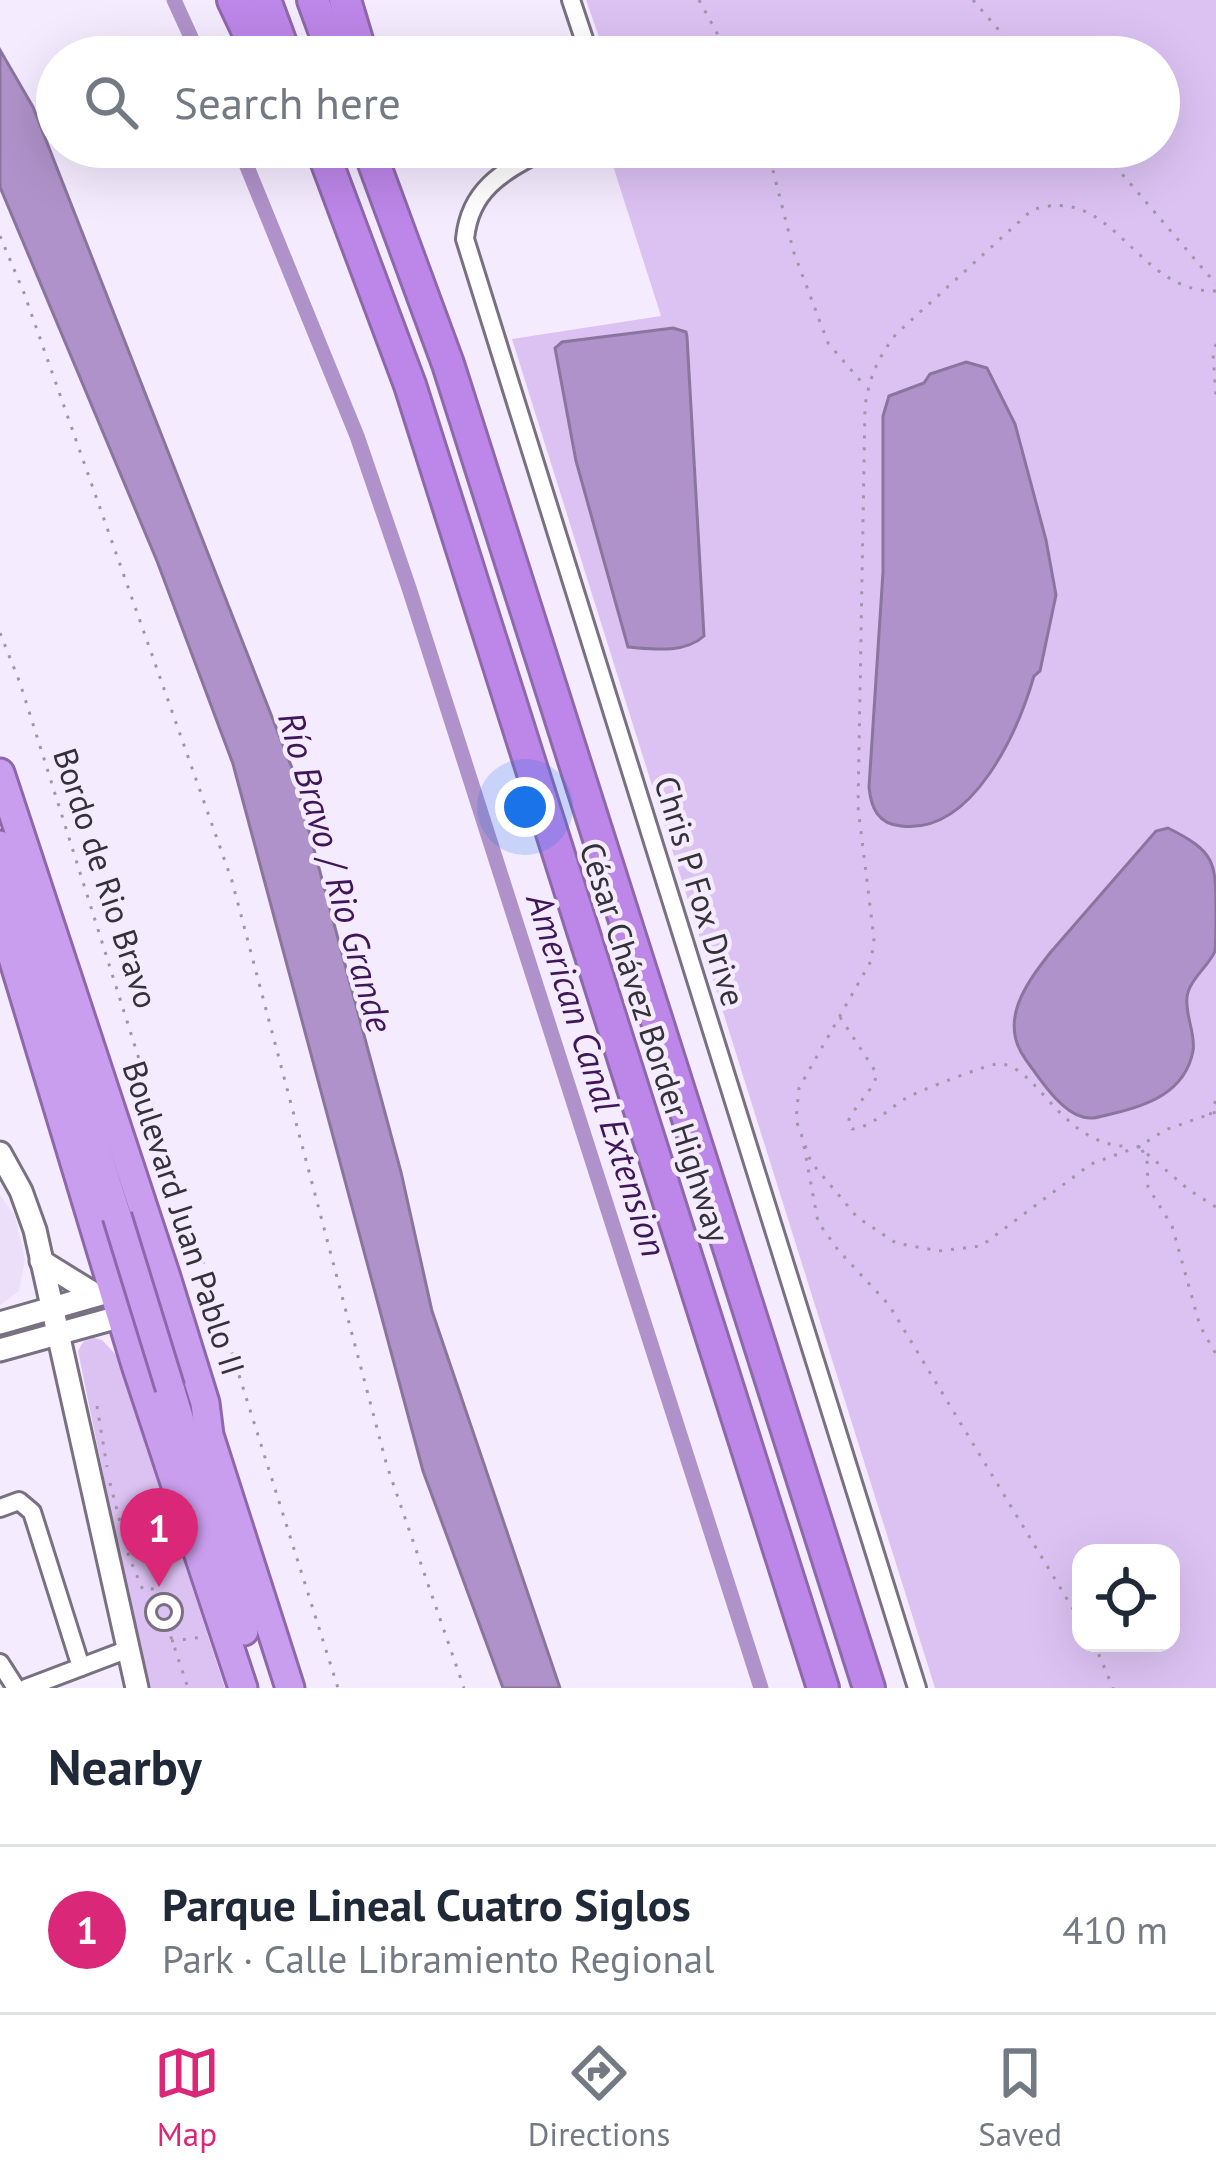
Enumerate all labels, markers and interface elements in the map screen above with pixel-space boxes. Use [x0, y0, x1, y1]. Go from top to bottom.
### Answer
search box [36, 36, 1180, 168]
icon: search [78, 69, 144, 135]
text: Search here [174, 73, 401, 131]
water label: Río Bravo / Rio Grande [268, 706, 405, 1038]
street label: Bordo de Rio Bravo [44, 742, 169, 1013]
street label: Chris P Fox Drive [645, 771, 756, 1011]
your location [495, 777, 555, 837]
street label: César Chávez Border Highway [570, 836, 741, 1248]
water label: American Canal Extension [516, 885, 678, 1263]
street label: Boulevard Juan Pablo II [113, 1055, 256, 1380]
pin: 1 [120, 1488, 198, 1587]
map controls [1072, 1544, 1180, 1652]
button: locate [1072, 1544, 1180, 1652]
text: Nearby [48, 1733, 202, 1799]
text: Parque Lineal Cuatro Siglos [162, 1875, 691, 1933]
text: 1 [76, 1904, 98, 1955]
text: 410 m [1062, 1904, 1168, 1955]
text: Park · Calle Libramiento Regional [162, 1933, 714, 1984]
tab: Map [154, 2040, 220, 2155]
tab: Directions [528, 2040, 670, 2155]
tab: Saved [978, 2040, 1062, 2155]

